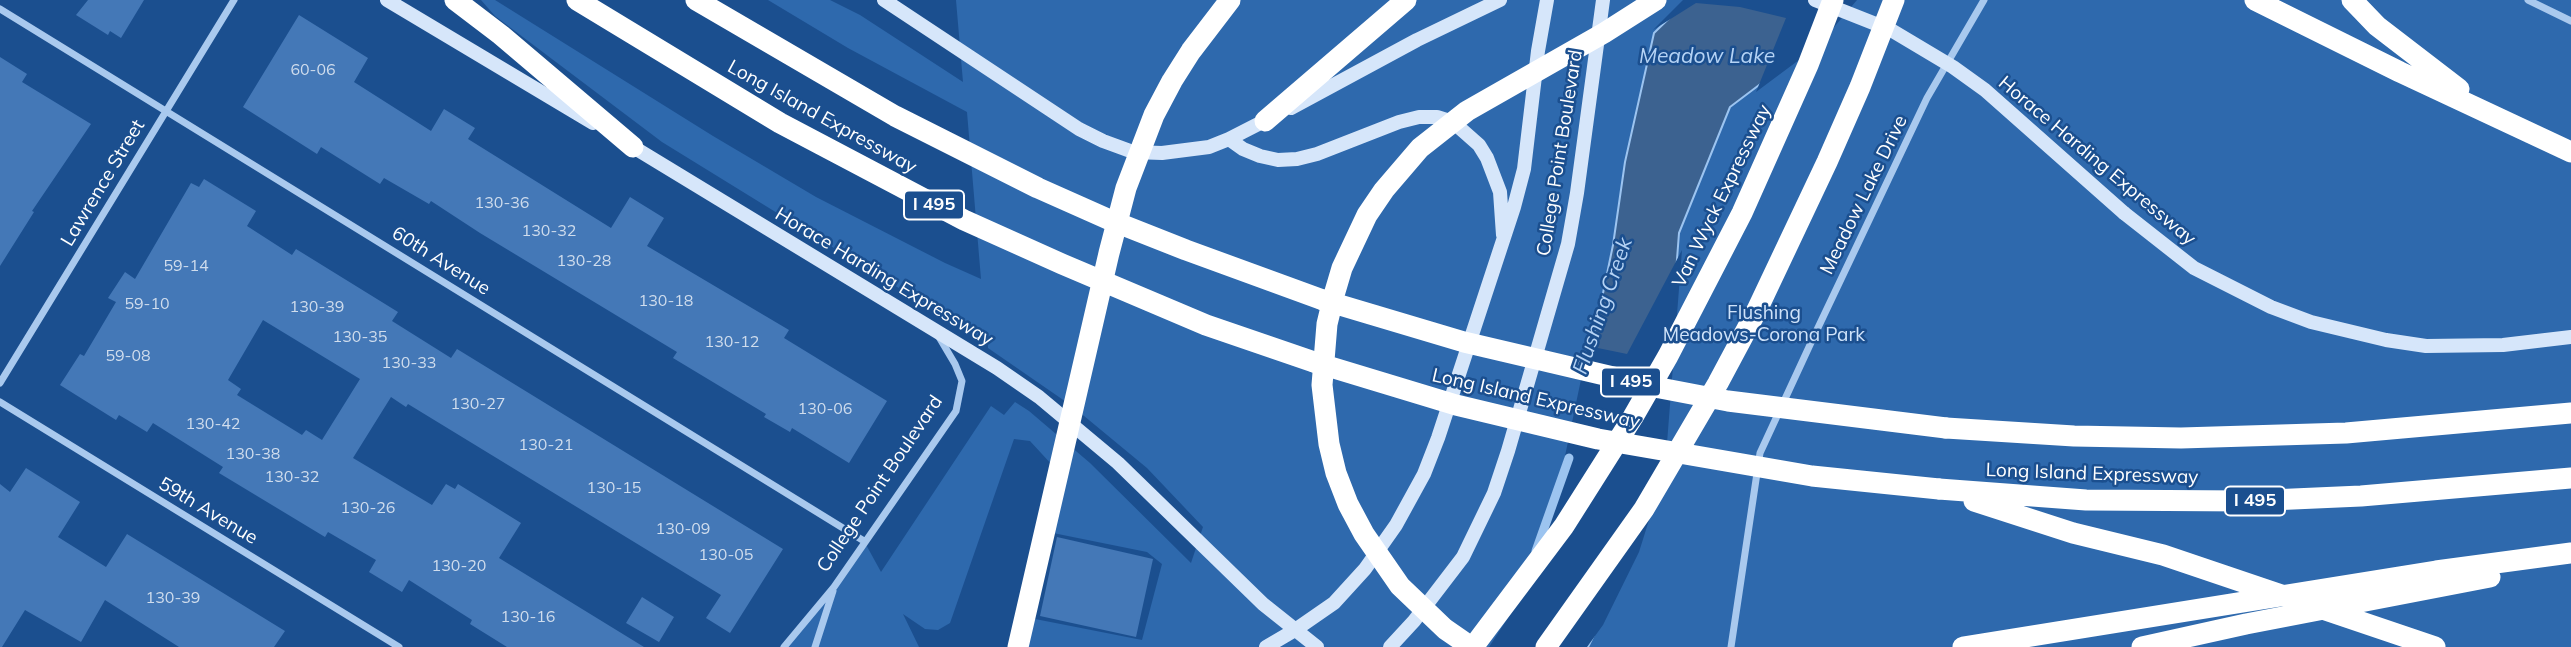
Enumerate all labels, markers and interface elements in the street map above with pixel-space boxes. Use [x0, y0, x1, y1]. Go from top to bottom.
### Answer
water label: Meadow Lake [1639, 44, 1775, 70]
street label: College Point Boulevard [1532, 48, 1588, 258]
street label: Long Island Expressway [723, 55, 921, 179]
house number: 60-06 [290, 60, 336, 80]
street label: Horace Harding Expressway [1994, 72, 2200, 250]
street label: Van Wyck Expressway [1668, 101, 1776, 291]
street label: Meadow Lake Drive [1816, 112, 1912, 278]
street label: Lawrence Street [56, 116, 150, 250]
road number: I 495 [904, 190, 964, 220]
house number: 130-36 [475, 193, 529, 213]
street label: Horace Harding Expressway [771, 203, 997, 351]
house number: 130-32 [522, 221, 576, 241]
street label: 60th Avenue [388, 222, 494, 300]
water label: Flushing Creek [1568, 234, 1638, 378]
house number: 130-28 [557, 251, 611, 271]
house number: 59-14 [163, 256, 209, 276]
house number: 130-18 [639, 291, 693, 311]
house number: 59-10 [124, 294, 170, 314]
house number: 130-39 [290, 297, 344, 317]
park label: Flushing Meadows-Corona Park [1663, 302, 1865, 346]
house number: 130-35 [333, 327, 387, 347]
house number: 130-12 [705, 332, 759, 352]
house number: 59-08 [105, 346, 151, 366]
house number: 130-33 [382, 353, 436, 373]
street label: Long Island Expressway [1430, 364, 1642, 434]
road number: I 495 [1601, 368, 1661, 396]
street label: College Point Boulevard [812, 391, 948, 577]
house number: 130-27 [451, 394, 505, 414]
house number: 130-06 [798, 399, 852, 419]
house number: 130-42 [186, 414, 240, 434]
house number: 130-21 [519, 435, 573, 455]
house number: 130-38 [226, 444, 280, 464]
street label: Long Island Expressway [1985, 459, 2199, 489]
house number: 130-32 [265, 467, 319, 487]
street label: 59th Avenue [154, 472, 262, 550]
house number: 130-15 [587, 478, 641, 498]
road number: I 495 [2225, 486, 2285, 516]
house number: 130-26 [341, 498, 395, 518]
house number: 130-09 [656, 519, 710, 539]
house number: 130-05 [699, 545, 753, 565]
house number: 130-20 [432, 556, 486, 576]
house number: 130-39 [146, 588, 200, 608]
house number: 130-16 [501, 607, 555, 627]

